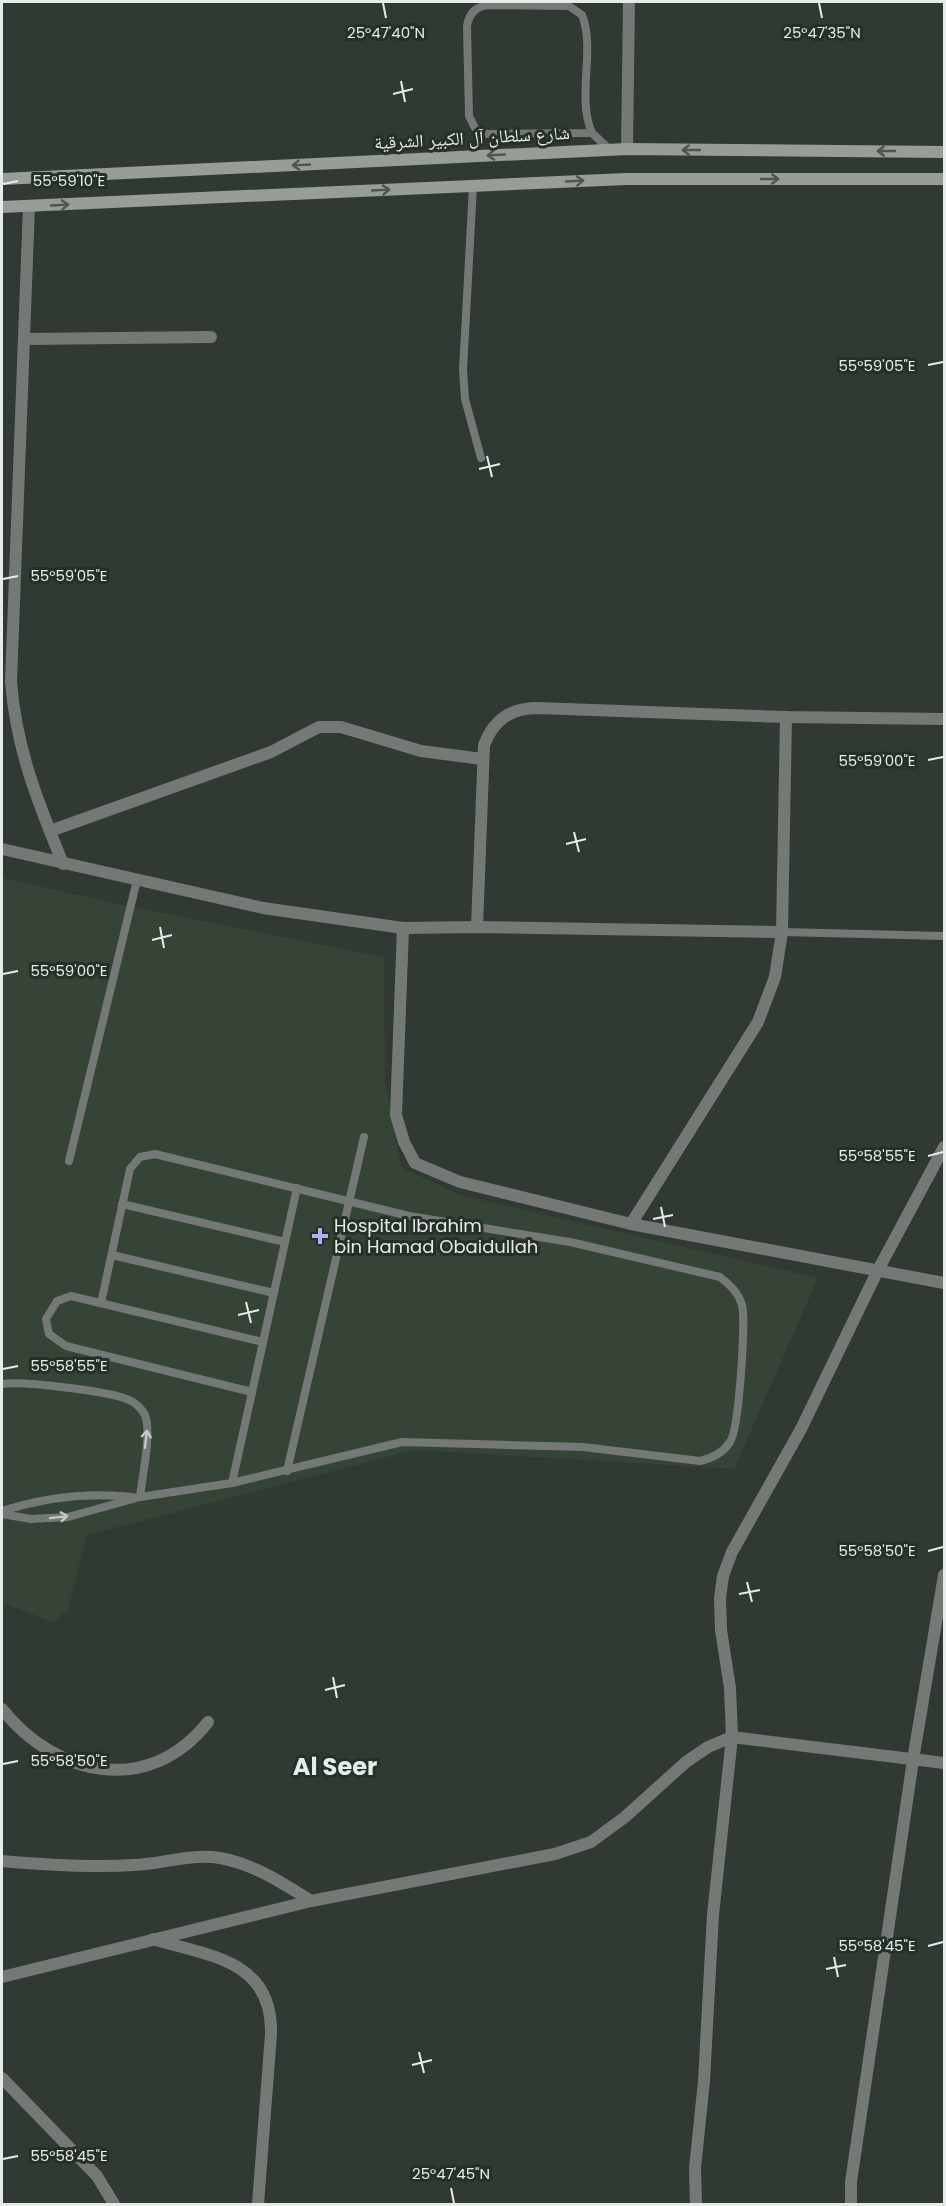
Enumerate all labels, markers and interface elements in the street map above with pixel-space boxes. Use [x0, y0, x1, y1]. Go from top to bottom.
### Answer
text: 25°47'40"N [347, 22, 425, 43]
text: 25°47'35"N [783, 22, 861, 43]
street label: شارع سلطان آل الكبير الشرقية [373, 120, 570, 155]
one-way arrow [682, 144, 702, 155]
one-way arrow [877, 145, 897, 157]
one-way arrow [487, 150, 507, 161]
one-way arrow [292, 159, 312, 170]
text: 55°59'10"E [33, 170, 105, 191]
one-way arrow [760, 173, 780, 185]
one-way arrow [565, 176, 585, 187]
one-way arrow [370, 184, 390, 195]
one-way arrow [49, 199, 69, 210]
text: 55°59'05"E [838, 355, 916, 376]
text: 55°59'05"E [30, 565, 108, 586]
text: 55°59'00"E [838, 750, 916, 771]
text: 55°59'00"E [30, 960, 108, 981]
text: 55°58'55"E [838, 1145, 916, 1166]
place label: Hospital Ibrahim bin Hamad Obaidullah [334, 1213, 538, 1259]
marker: Hospital Ibrahim bin Hamad Obaidullah [311, 1227, 329, 1245]
text: 55°58'55"E [30, 1355, 108, 1376]
one-way arrow [141, 1430, 152, 1450]
one-way arrow [49, 1512, 69, 1523]
text: 55°58'50"E [838, 1540, 916, 1561]
text: 55°58'50"E [30, 1750, 108, 1771]
district label: Al Seer [293, 1750, 377, 1783]
text: 55°58'45"E [838, 1935, 916, 1956]
text: 55°58'45"E [30, 2145, 108, 2166]
text: 25°47'45"N [412, 2163, 490, 2184]

